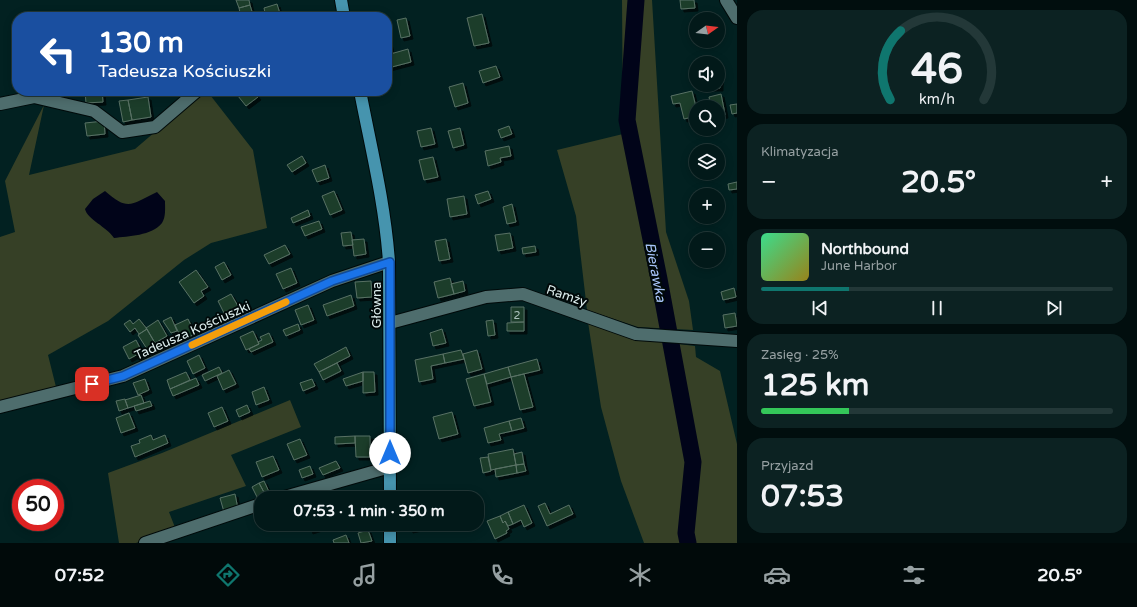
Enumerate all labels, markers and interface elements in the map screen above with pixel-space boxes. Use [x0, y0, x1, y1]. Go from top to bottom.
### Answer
north arrow [689, 12, 725, 48]
map controls [689, 12, 725, 268]
text: 130 m [98, 26, 184, 60]
icon: left [32, 28, 84, 80]
text: 46 [911, 45, 963, 95]
button: sound [689, 56, 725, 92]
text: Tadeusza Kościuszki [98, 60, 271, 82]
text: km/h [919, 91, 955, 108]
button: search [689, 100, 725, 136]
button: layers [689, 144, 725, 180]
text: Klimatyzacja [761, 144, 838, 160]
text: 20.5° [901, 164, 976, 201]
text: − [761, 169, 777, 195]
text: + [1101, 169, 1113, 195]
button: + [689, 188, 725, 224]
button: − [689, 232, 725, 268]
text: Northbound [821, 240, 909, 258]
water label: Bierawka [641, 241, 670, 305]
text: June Harbor [821, 258, 897, 274]
street label: Główna [369, 282, 385, 328]
street label: Ramży [544, 282, 589, 310]
icon: previous [809, 297, 831, 319]
icon: pause [926, 297, 948, 319]
icon: next [1043, 297, 1065, 319]
street label: Tadeusza Kościuszki [132, 298, 253, 364]
house number: 2 [514, 309, 521, 322]
text: Zasięg · 25% [761, 347, 839, 363]
pin [75, 367, 109, 401]
text: 125 km [761, 367, 869, 404]
icon: arrive [81, 373, 103, 395]
position arrow [369, 432, 411, 474]
text: Przyjazd [761, 458, 813, 474]
text: 07:53 [761, 478, 844, 515]
speed limit sign: 50 [12, 479, 64, 531]
text: 07:53 · 1 min · 350 m [294, 502, 444, 520]
icon: directions [214, 561, 242, 589]
icon: music [351, 561, 379, 589]
icon: phone [488, 561, 516, 589]
icon: climate [626, 561, 654, 589]
icon: car [763, 561, 791, 589]
icon: filters [900, 561, 928, 589]
text: 07:52 [55, 564, 105, 586]
text: 20.5° [1037, 564, 1082, 586]

